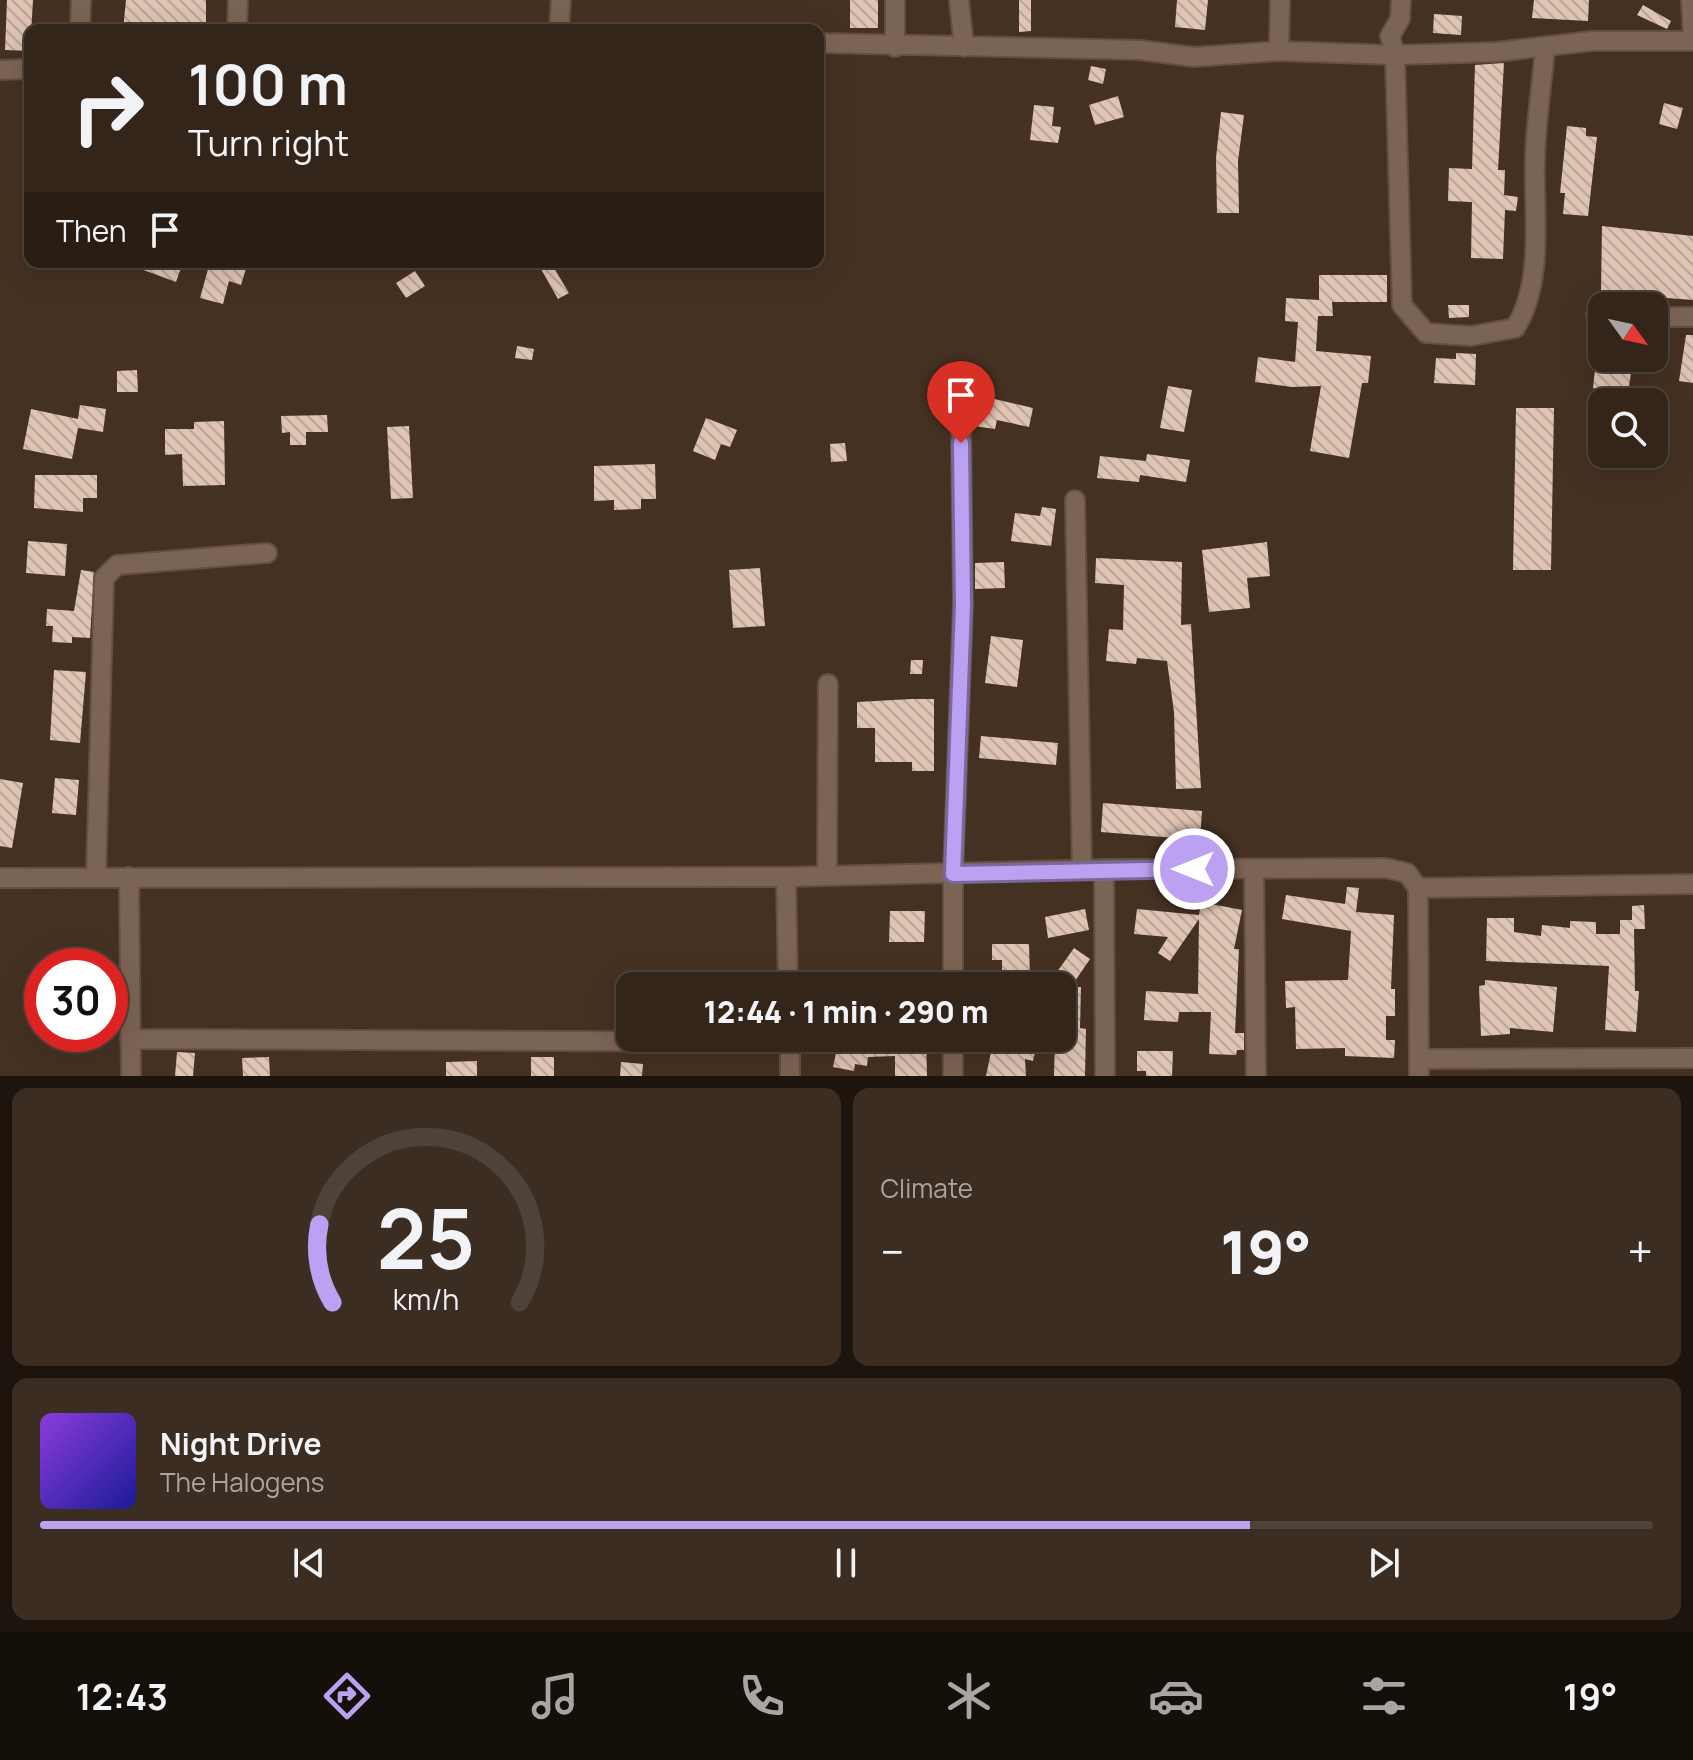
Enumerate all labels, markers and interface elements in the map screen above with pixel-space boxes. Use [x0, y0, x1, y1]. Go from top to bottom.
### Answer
text: 100 m [188, 45, 348, 122]
icon: right [56, 56, 160, 160]
text: Turn right [188, 118, 349, 167]
icon: arrive [143, 208, 187, 252]
text: Then [56, 210, 127, 251]
north arrow [1588, 292, 1668, 372]
map controls [1588, 292, 1668, 468]
pin [927, 361, 995, 443]
icon: arrive [939, 373, 983, 417]
button: search [1588, 388, 1668, 468]
position arrow [1152, 827, 1236, 911]
speed limit sign: 30 [24, 948, 128, 1052]
text: 12:44 · 1 min · 290 m [703, 991, 989, 1032]
text: Climate [881, 1170, 973, 1206]
text: 25 [377, 1180, 475, 1294]
text: 19° [1220, 1210, 1312, 1292]
text: − [881, 1221, 904, 1281]
text: + [1628, 1221, 1653, 1281]
text: km/h [393, 1280, 459, 1319]
text: Night Drive [160, 1423, 322, 1464]
text: The Halogens [160, 1464, 324, 1500]
icon: previous [287, 1541, 331, 1585]
icon: pause [824, 1541, 868, 1585]
icon: next [1362, 1541, 1406, 1585]
icon: directions [319, 1668, 375, 1724]
icon: music [527, 1668, 583, 1724]
icon: phone [734, 1668, 790, 1724]
icon: climate [941, 1668, 997, 1724]
icon: car [1148, 1668, 1204, 1724]
icon: filters [1356, 1668, 1412, 1724]
text: 12:43 [76, 1672, 168, 1721]
text: 19° [1563, 1672, 1617, 1721]

